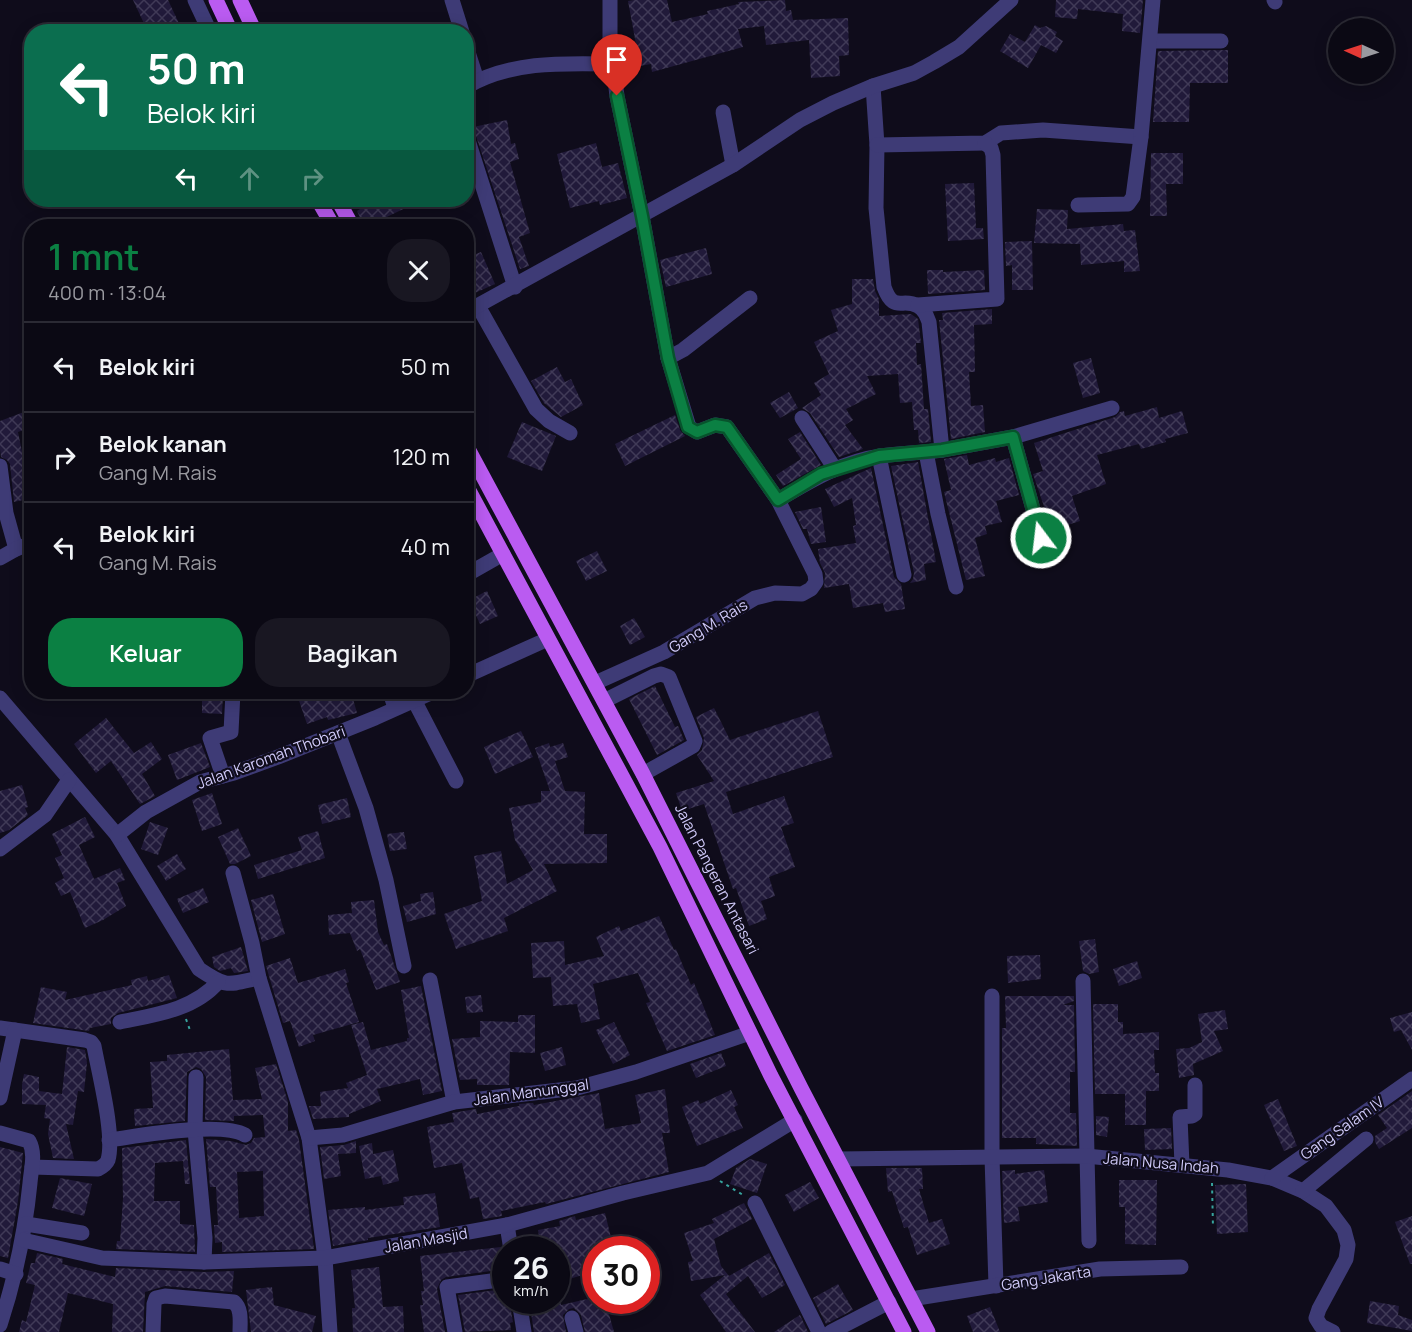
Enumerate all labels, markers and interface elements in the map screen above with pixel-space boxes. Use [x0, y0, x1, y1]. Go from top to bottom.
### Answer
north arrow [1328, 18, 1394, 84]
map controls [1328, 18, 1394, 84]
pin [591, 34, 642, 96]
text: 50 m [147, 39, 245, 97]
icon: arrive [600, 43, 633, 76]
icon: left [48, 48, 126, 126]
text: Belok kiri [147, 94, 256, 131]
icon: left [170, 162, 203, 195]
icon: ahead [233, 162, 266, 195]
icon: right [296, 162, 329, 195]
text: 1 mnt [48, 232, 140, 281]
button: close [387, 239, 450, 302]
text: 400 m · 13:04 [48, 279, 167, 306]
icon: left [48, 351, 81, 384]
text: Belok kiri [99, 352, 195, 382]
text: 50 m [401, 352, 450, 382]
text: Belok kanan [99, 429, 227, 459]
icon: right [48, 441, 81, 474]
text: 120 m [392, 442, 450, 472]
text: Gang M. Rais [99, 459, 217, 486]
position arrow [1009, 506, 1073, 570]
text: Belok kiri [99, 519, 195, 549]
icon: left [48, 531, 81, 564]
text: 40 m [401, 532, 450, 562]
text: Gang M. Rais [99, 549, 217, 576]
street label: Gang M. Rais [665, 594, 751, 658]
button: Keluar [48, 618, 243, 687]
button: Bagikan [255, 618, 450, 687]
street label: Jalan Karomah Thobari [194, 720, 348, 794]
street label: Jalan Pangeran Antasari [670, 800, 764, 958]
street label: Jalan Manunggal [472, 1074, 590, 1110]
street label: Gang Salam IV [1296, 1091, 1388, 1165]
street label: Jalan Nusa Indah [1102, 1147, 1220, 1179]
street label: Jalan Masjid [383, 1222, 469, 1258]
speed limit sign: 30 [582, 1236, 660, 1314]
text: 26 [513, 1247, 549, 1288]
street label: Gang Jakarta [1000, 1261, 1092, 1295]
text: km/h [514, 1280, 548, 1301]

